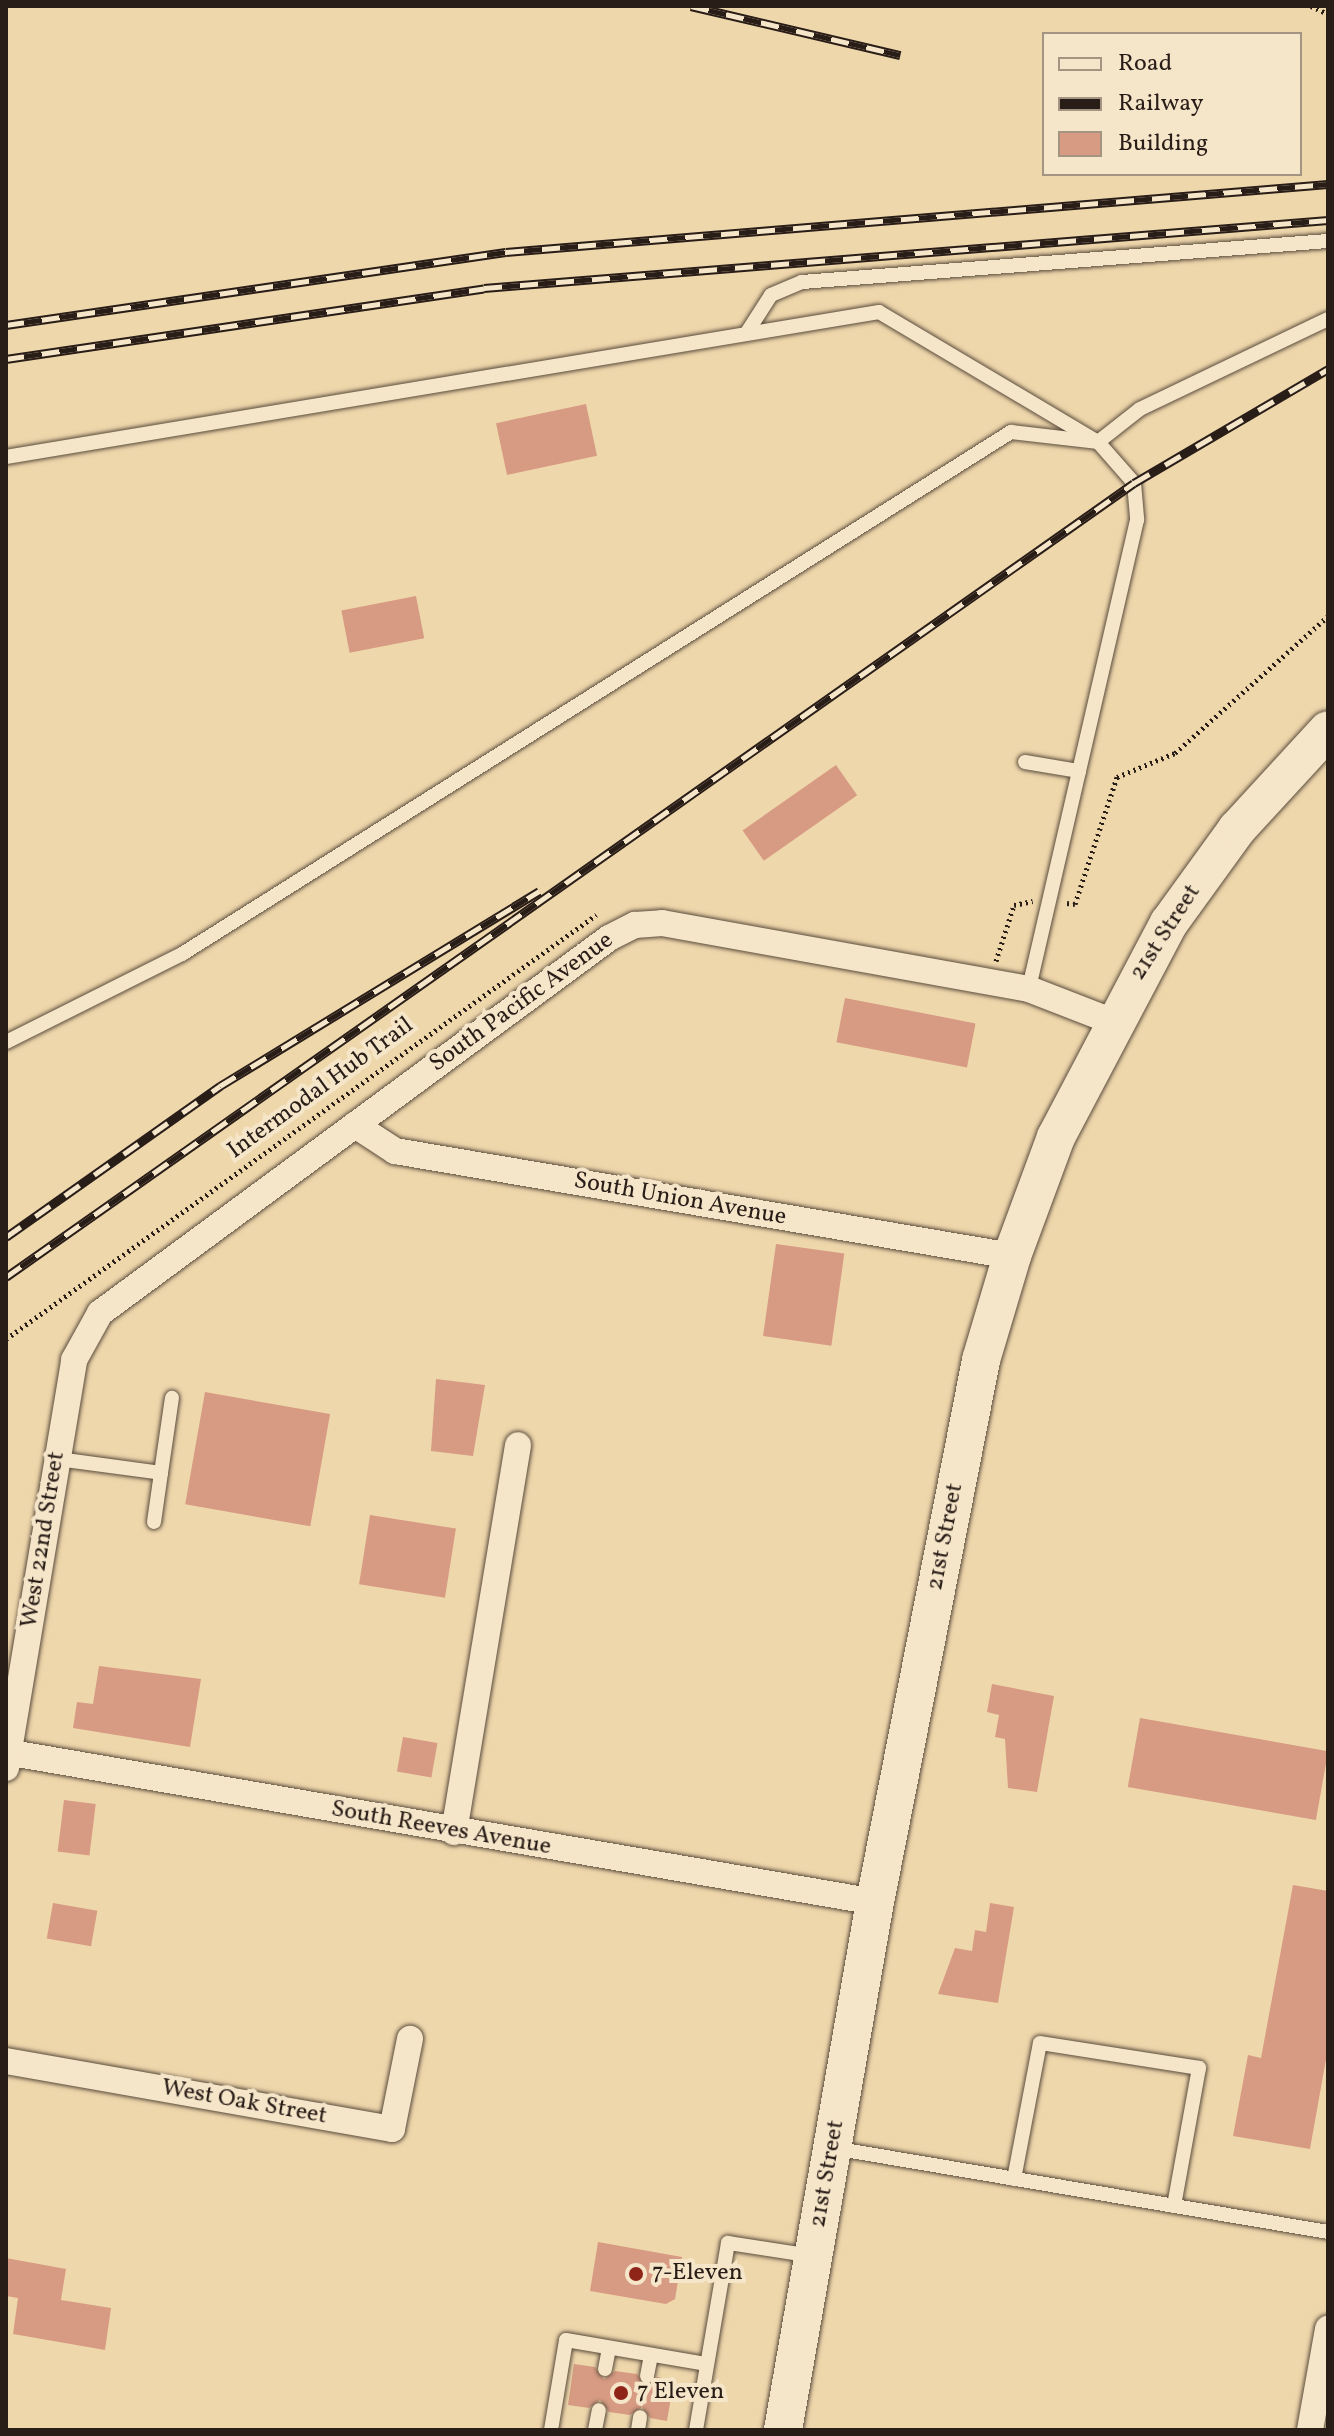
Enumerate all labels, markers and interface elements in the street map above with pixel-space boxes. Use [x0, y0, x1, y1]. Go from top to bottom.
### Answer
legend [1042, 32, 1302, 176]
text: Road [1118, 47, 1172, 81]
text: Railway [1118, 87, 1204, 121]
text: Building [1118, 127, 1208, 161]
street label: 21st Street [1124, 880, 1208, 986]
street label: South Pacific Avenue [425, 927, 619, 1079]
street label: Intermodal Hub Trail [222, 1012, 420, 1166]
street label: South Union Avenue [572, 1167, 788, 1233]
street label: West 22nd Street [16, 1450, 72, 1630]
street label: 21st Street [922, 1481, 970, 1593]
street label: South Reeves Avenue [329, 1795, 553, 1863]
street label: West Oak Street [159, 2074, 329, 2132]
street label: 21st Street [804, 2118, 852, 2230]
place label: 7-Eleven [652, 2260, 743, 2288]
marker: 7-Eleven [627, 2265, 645, 2283]
place label: 7 Eleven [637, 2379, 724, 2407]
marker: 7 Eleven [612, 2384, 630, 2402]

